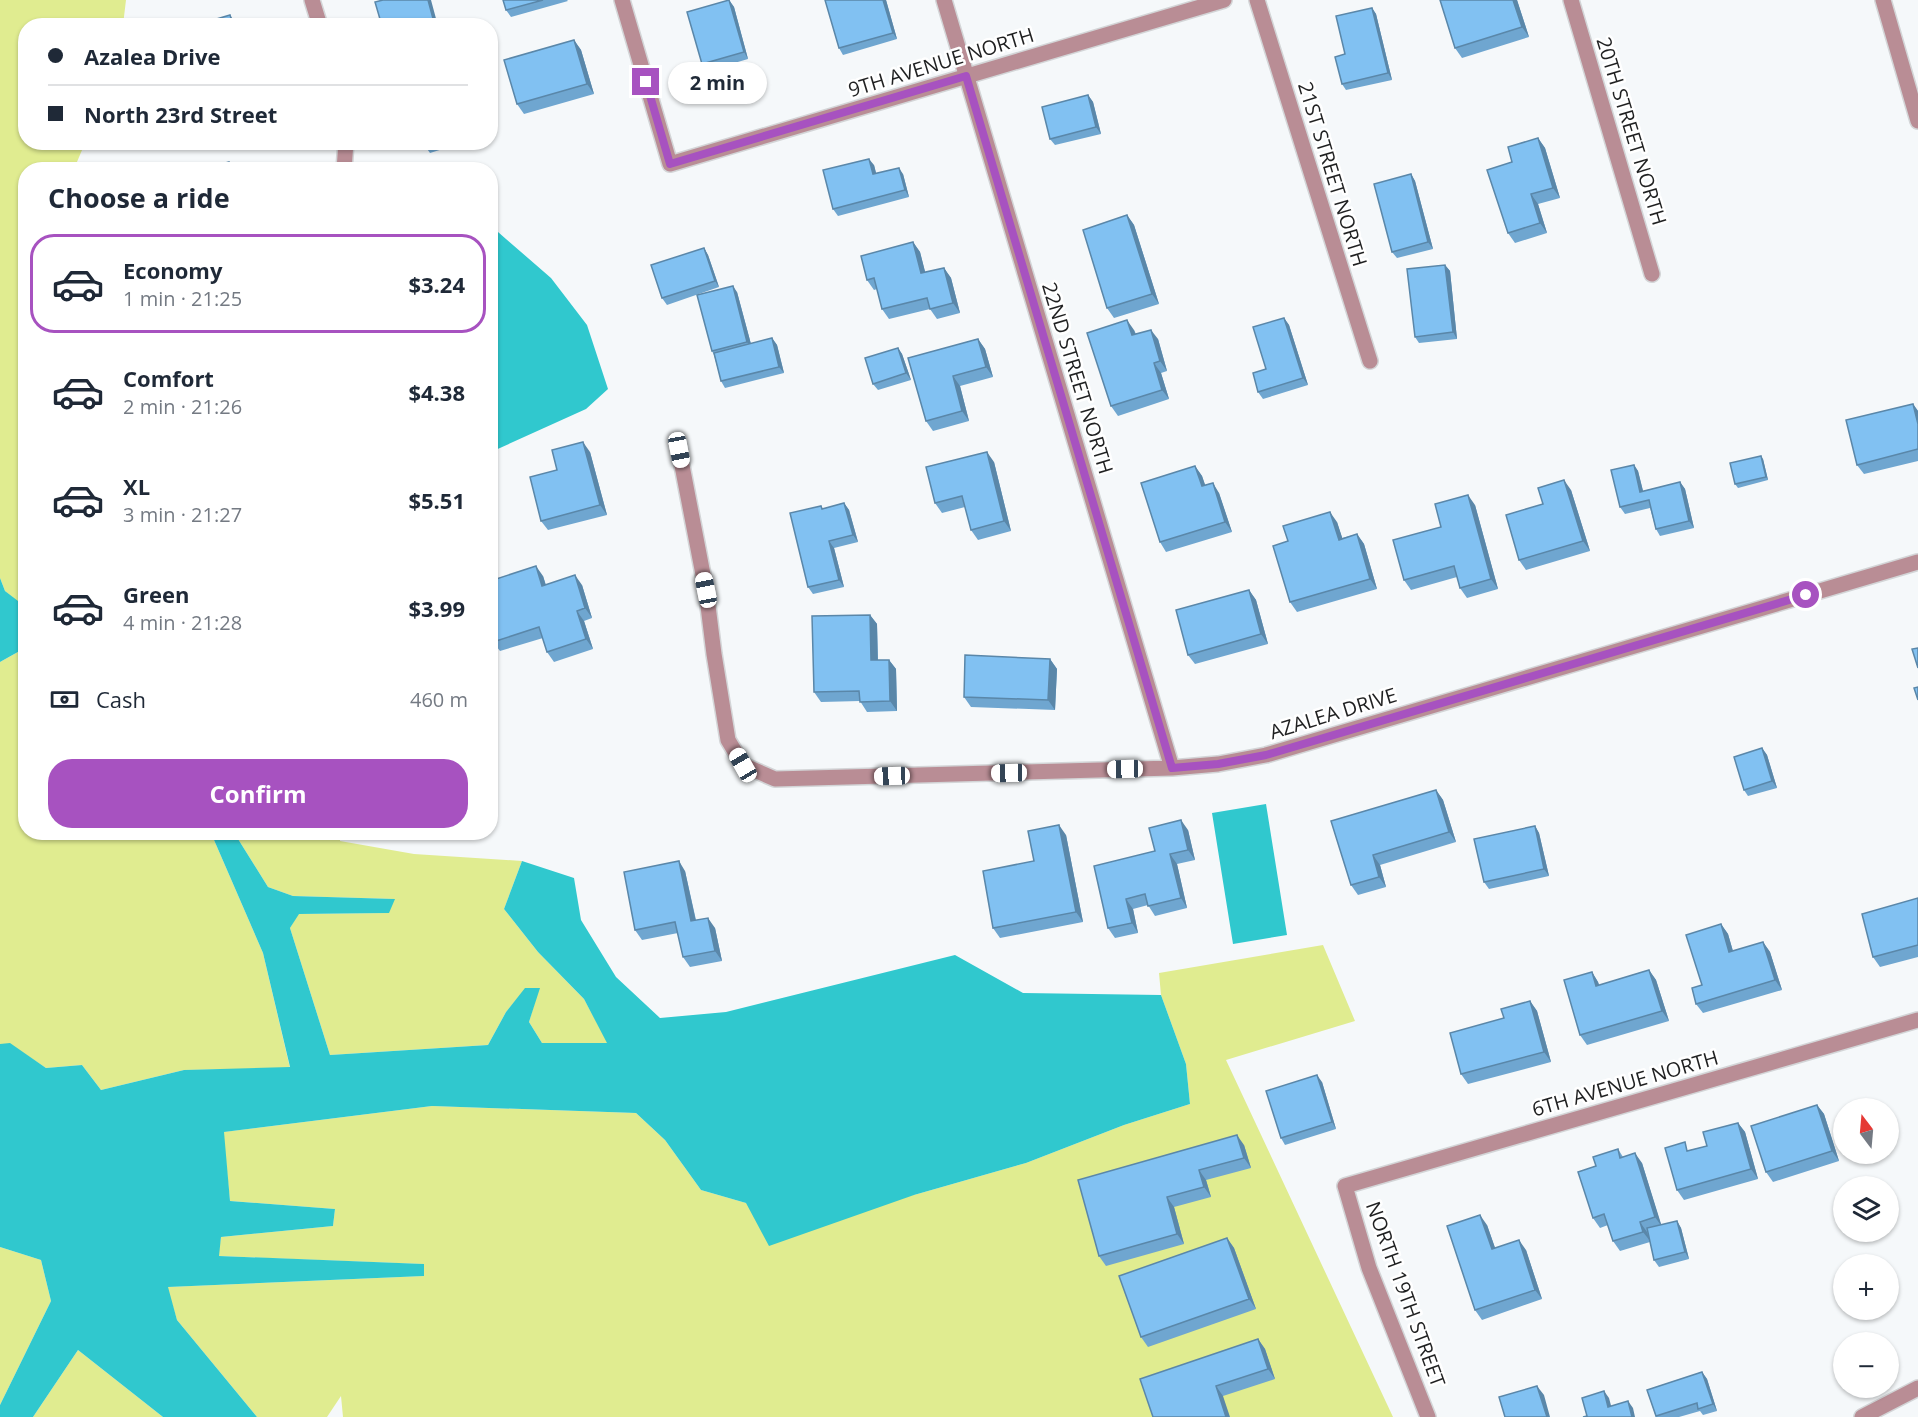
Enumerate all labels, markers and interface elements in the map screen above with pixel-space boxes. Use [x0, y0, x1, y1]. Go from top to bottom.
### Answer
street label: 9TH AVENUE NORTH [845, 21, 1037, 103]
street label: 20TH STREET NORTH [1591, 34, 1673, 228]
text: Azalea Drive [84, 41, 220, 71]
callout: 2 min [667, 61, 766, 103]
route end [632, 68, 659, 95]
text: 2 min [690, 69, 745, 96]
street label: 21ST STREET NORTH [1292, 78, 1374, 270]
text: North 23rd Street [84, 99, 277, 129]
text: Choose a ride [48, 179, 230, 216]
text: Economy [123, 255, 222, 285]
icon: car [51, 257, 105, 311]
text: $3.24 [408, 269, 465, 299]
street label: 22ND STREET NORTH [1036, 279, 1120, 477]
text: 1 min · 21:25 [123, 285, 242, 312]
text: Comfort [123, 363, 214, 393]
icon: car [51, 365, 105, 419]
text: $4.38 [408, 377, 465, 407]
text: 2 min · 21:26 [123, 393, 242, 420]
car [667, 431, 691, 469]
text: XL [123, 471, 150, 501]
icon: car [51, 473, 105, 527]
text: $5.51 [408, 485, 465, 515]
text: 3 min · 21:27 [123, 501, 242, 528]
car [694, 571, 718, 609]
text: Green [123, 579, 189, 609]
icon: car [51, 581, 105, 635]
route start [1792, 581, 1819, 608]
text: $3.99 [408, 593, 465, 623]
text: 4 min · 21:28 [123, 609, 242, 636]
street label: AZALEA DRIVE [1266, 681, 1400, 745]
icon: cash [48, 683, 81, 716]
text: Cash [96, 684, 146, 714]
text: 460 m [410, 686, 468, 713]
car [726, 745, 760, 785]
button: Confirm [48, 759, 468, 828]
car [1107, 760, 1143, 778]
car [991, 764, 1027, 782]
car [874, 766, 910, 786]
street label: 6TH AVENUE NORTH [1529, 1043, 1721, 1123]
north arrow [1833, 1098, 1899, 1164]
map controls [1833, 1098, 1899, 1398]
button: layers [1833, 1176, 1899, 1242]
street label: NORTH 19TH STREET [1360, 1198, 1452, 1390]
button: + [1833, 1254, 1899, 1320]
button: − [1833, 1332, 1899, 1398]

